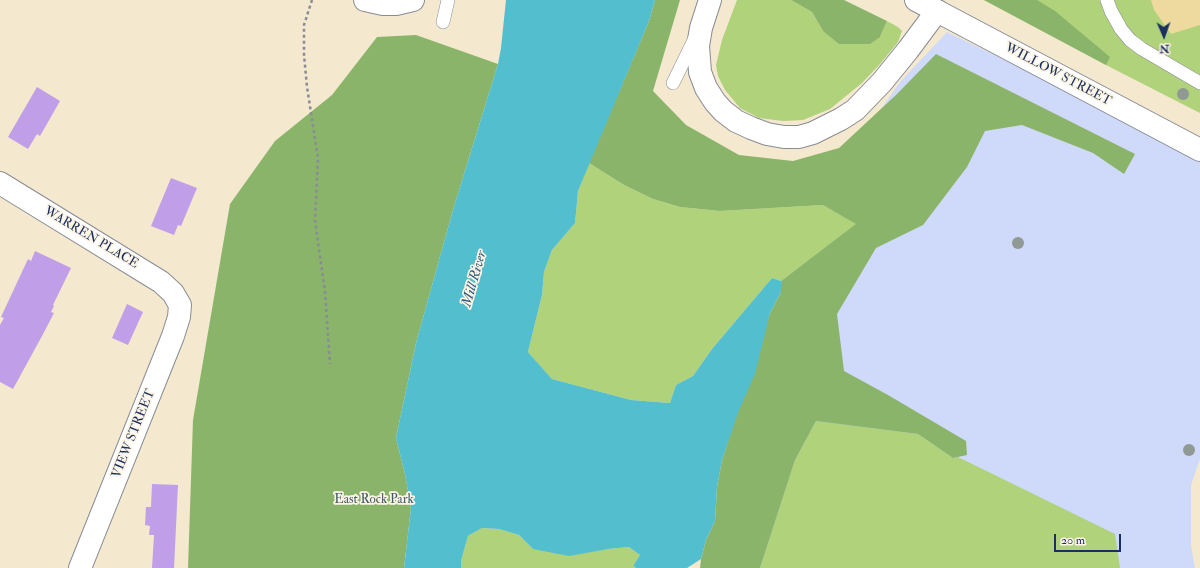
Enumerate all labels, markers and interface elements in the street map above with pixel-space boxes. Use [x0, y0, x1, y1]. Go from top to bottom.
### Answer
north arrow [1144, 16, 1184, 56]
street label: WILLOW STREET [1002, 40, 1114, 110]
text: N [1159, 42, 1170, 55]
street label: WARREN PLACE [41, 204, 141, 272]
water label: Mill River [459, 249, 491, 309]
street label: VIEW STREET [109, 387, 159, 481]
park label: East Rock Park [334, 492, 414, 508]
scale bar [1056, 526, 1123, 552]
text: 20 m [1061, 533, 1085, 548]

